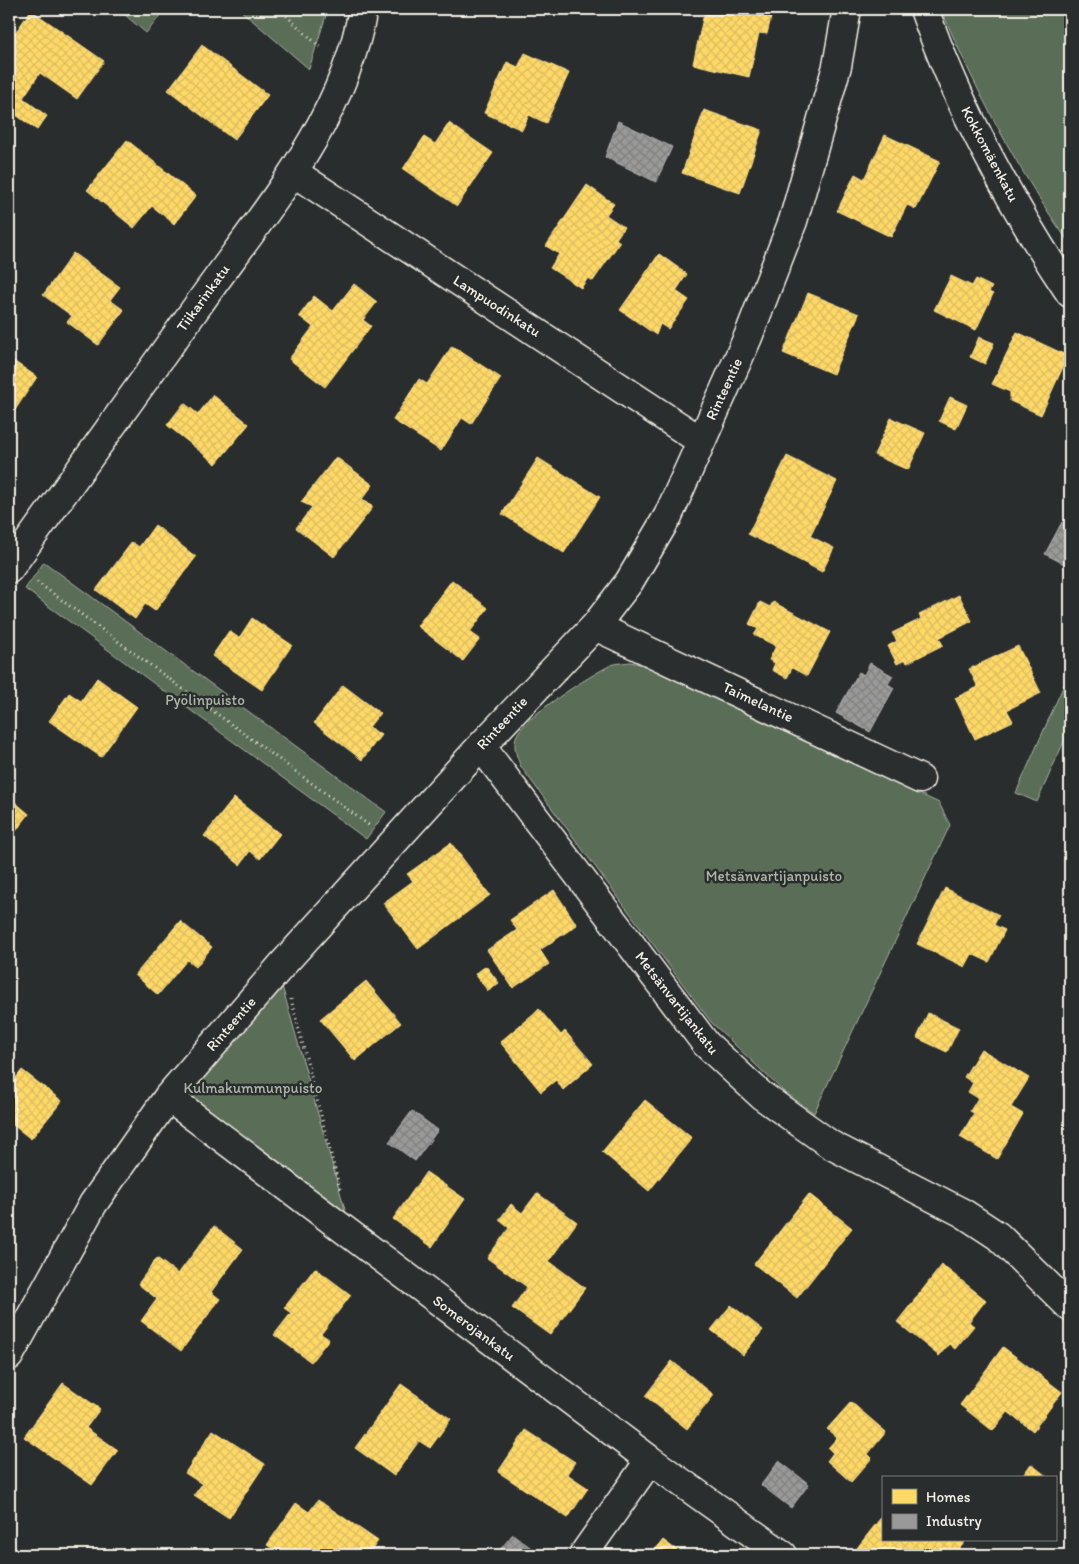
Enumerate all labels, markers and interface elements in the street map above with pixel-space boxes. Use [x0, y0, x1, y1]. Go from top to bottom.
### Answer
street label: Kokkomäenkatu [957, 103, 1023, 205]
street label: Tiikarinkatu [173, 260, 234, 335]
street label: Lampuodinkatu [450, 271, 545, 341]
street label: Rinteentie [702, 355, 746, 423]
street label: Taimelantie [720, 678, 796, 726]
park label: Pyölinpuisto [165, 691, 245, 709]
street label: Rinteentie [473, 693, 531, 753]
park label: Metsänvartijanpuisto [706, 867, 842, 885]
street label: Metsänvartijankatu [631, 948, 723, 1059]
street label: Rinteentie [202, 993, 260, 1055]
park label: Kulmakummunpuisto [184, 1079, 322, 1097]
street label: Somerojankatu [429, 1291, 519, 1365]
legend [882, 1476, 1056, 1542]
text: Homes [926, 1488, 971, 1506]
text: Industry [926, 1512, 982, 1530]

